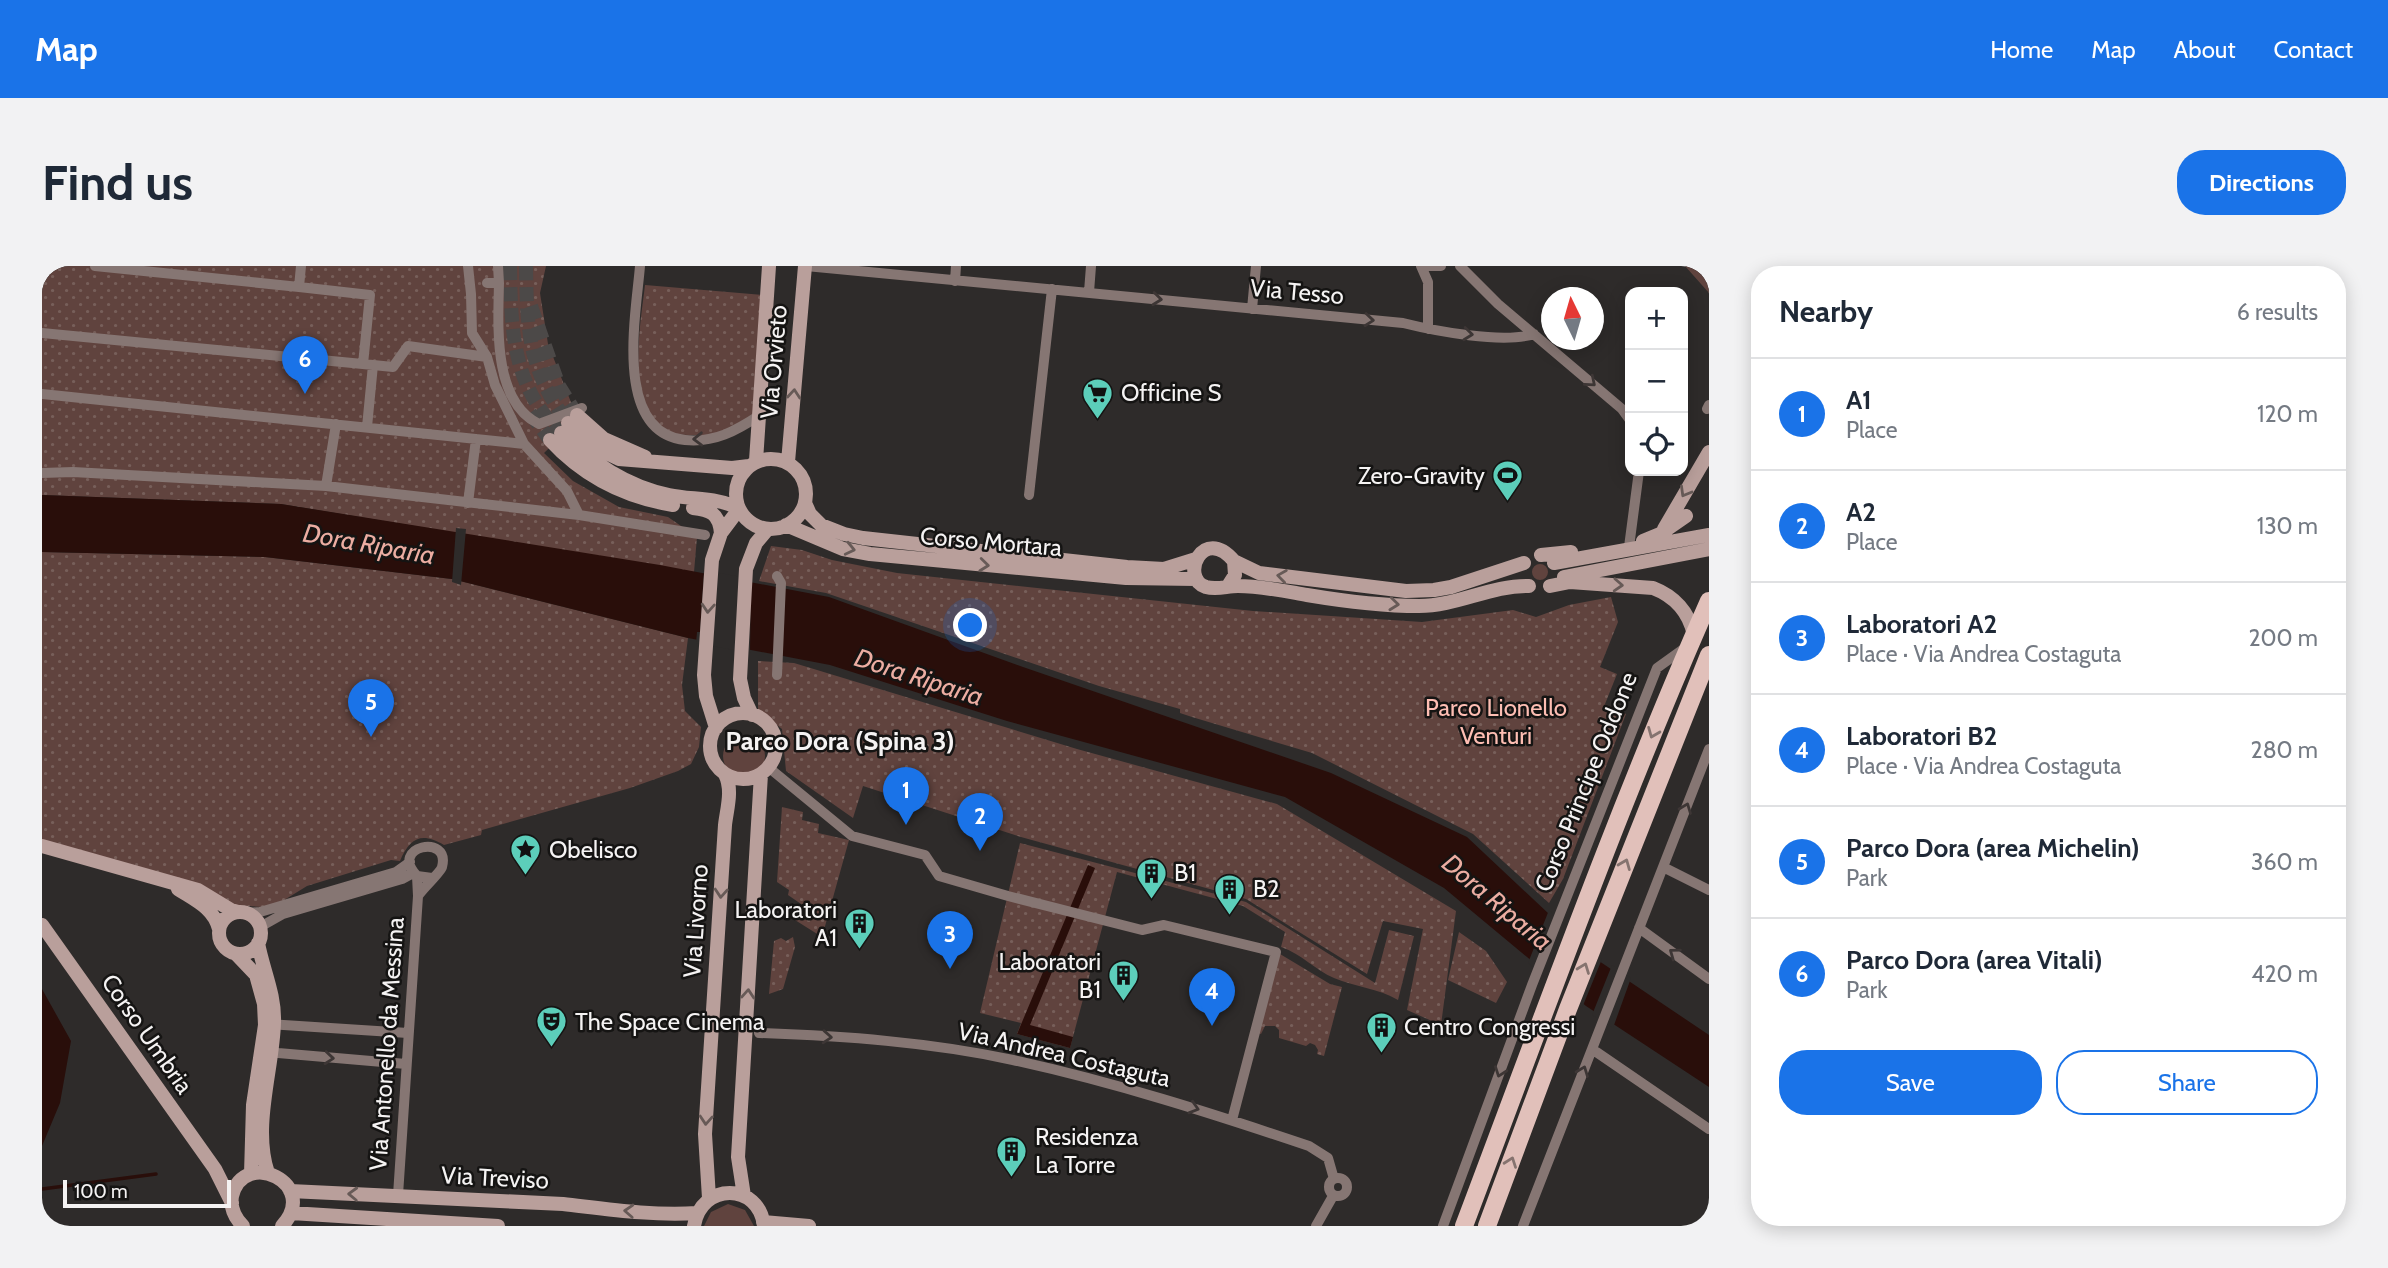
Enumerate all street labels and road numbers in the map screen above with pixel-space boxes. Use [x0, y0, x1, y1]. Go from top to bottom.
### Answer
street label: Via Tesso [1249, 273, 1345, 310]
street label: Via Orvieto [754, 304, 793, 420]
street label: Corso Mortara [919, 521, 1064, 562]
street label: Corso Principe Oddone [1528, 668, 1643, 896]
street label: Via Livorno [677, 863, 714, 979]
street label: Via Antonello da Messina [363, 916, 410, 1172]
street label: Corso Umbria [96, 968, 200, 1099]
street label: Via Andrea Costaguta [955, 1016, 1174, 1093]
street label: Via Treviso [440, 1160, 550, 1195]

